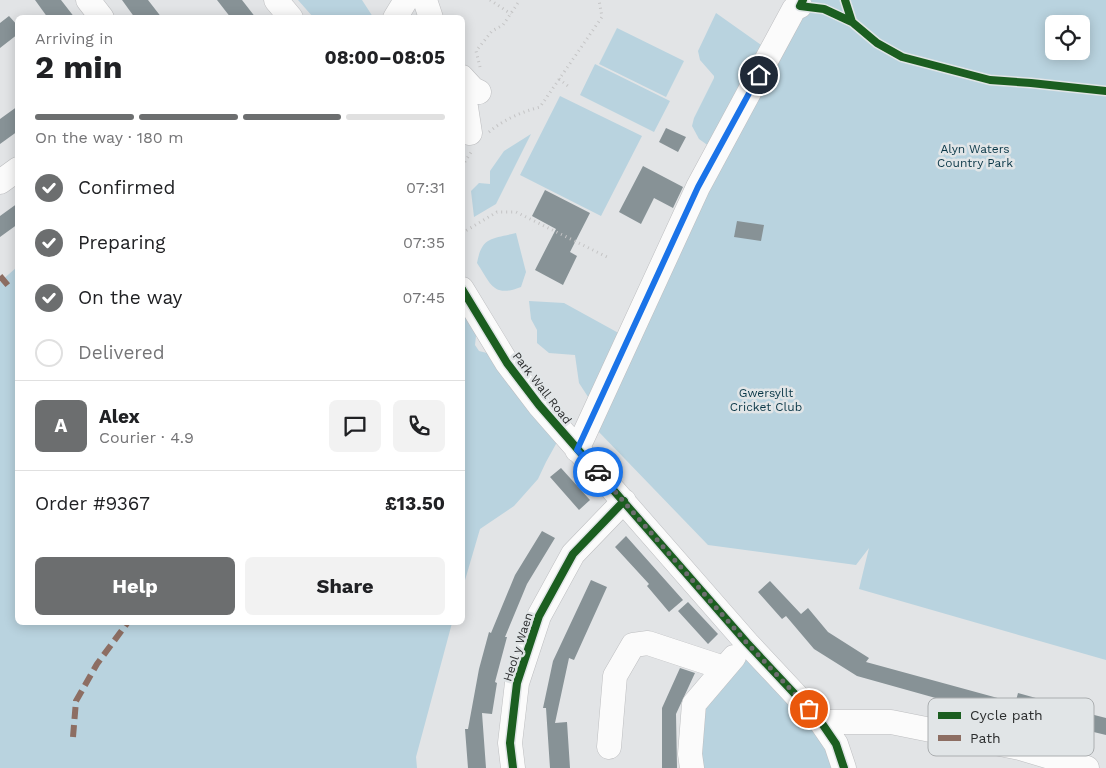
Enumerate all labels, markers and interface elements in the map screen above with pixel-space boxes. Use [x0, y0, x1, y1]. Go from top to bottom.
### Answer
map controls [1045, 15, 1090, 60]
button: locate [1045, 15, 1090, 60]
text: Arriving in [35, 29, 113, 48]
text: 08:00–08:05 [324, 46, 445, 69]
text: 2 min [35, 48, 123, 86]
pin [738, 54, 780, 96]
icon: home [745, 61, 773, 89]
text: On the way · 180 m [35, 128, 183, 147]
park label: Alyn Waters Country Park [937, 142, 1013, 170]
icon: check [35, 174, 63, 202]
text: Confirmed [78, 176, 175, 199]
text: 07:31 [406, 178, 445, 197]
icon: check [35, 229, 63, 257]
text: Preparing [78, 231, 165, 254]
text: 07:35 [403, 233, 445, 252]
icon: check [35, 284, 63, 312]
text: On the way [78, 286, 182, 309]
text: 07:45 [403, 288, 445, 307]
text: Delivered [78, 341, 165, 364]
street label: Park Wall Road [510, 349, 574, 427]
park label: Gwersyllt Cricket Club [730, 386, 802, 414]
button: chat [329, 400, 381, 452]
button: phone [393, 400, 445, 452]
text: Alex [99, 405, 140, 428]
text: A [55, 414, 67, 437]
text: Courier · 4.9 [99, 428, 194, 447]
courier [573, 447, 623, 497]
icon: car [584, 458, 612, 486]
text: Order #9367 [35, 492, 150, 515]
text: £13.50 [385, 492, 445, 515]
button: Help [35, 557, 235, 615]
button: Share [245, 557, 445, 615]
street label: Heol y Waen [500, 611, 536, 683]
pin [788, 688, 830, 730]
icon: bag [795, 695, 823, 723]
legend [928, 698, 1094, 756]
text: Cycle path [970, 707, 1043, 723]
text: Path [970, 730, 1001, 746]

